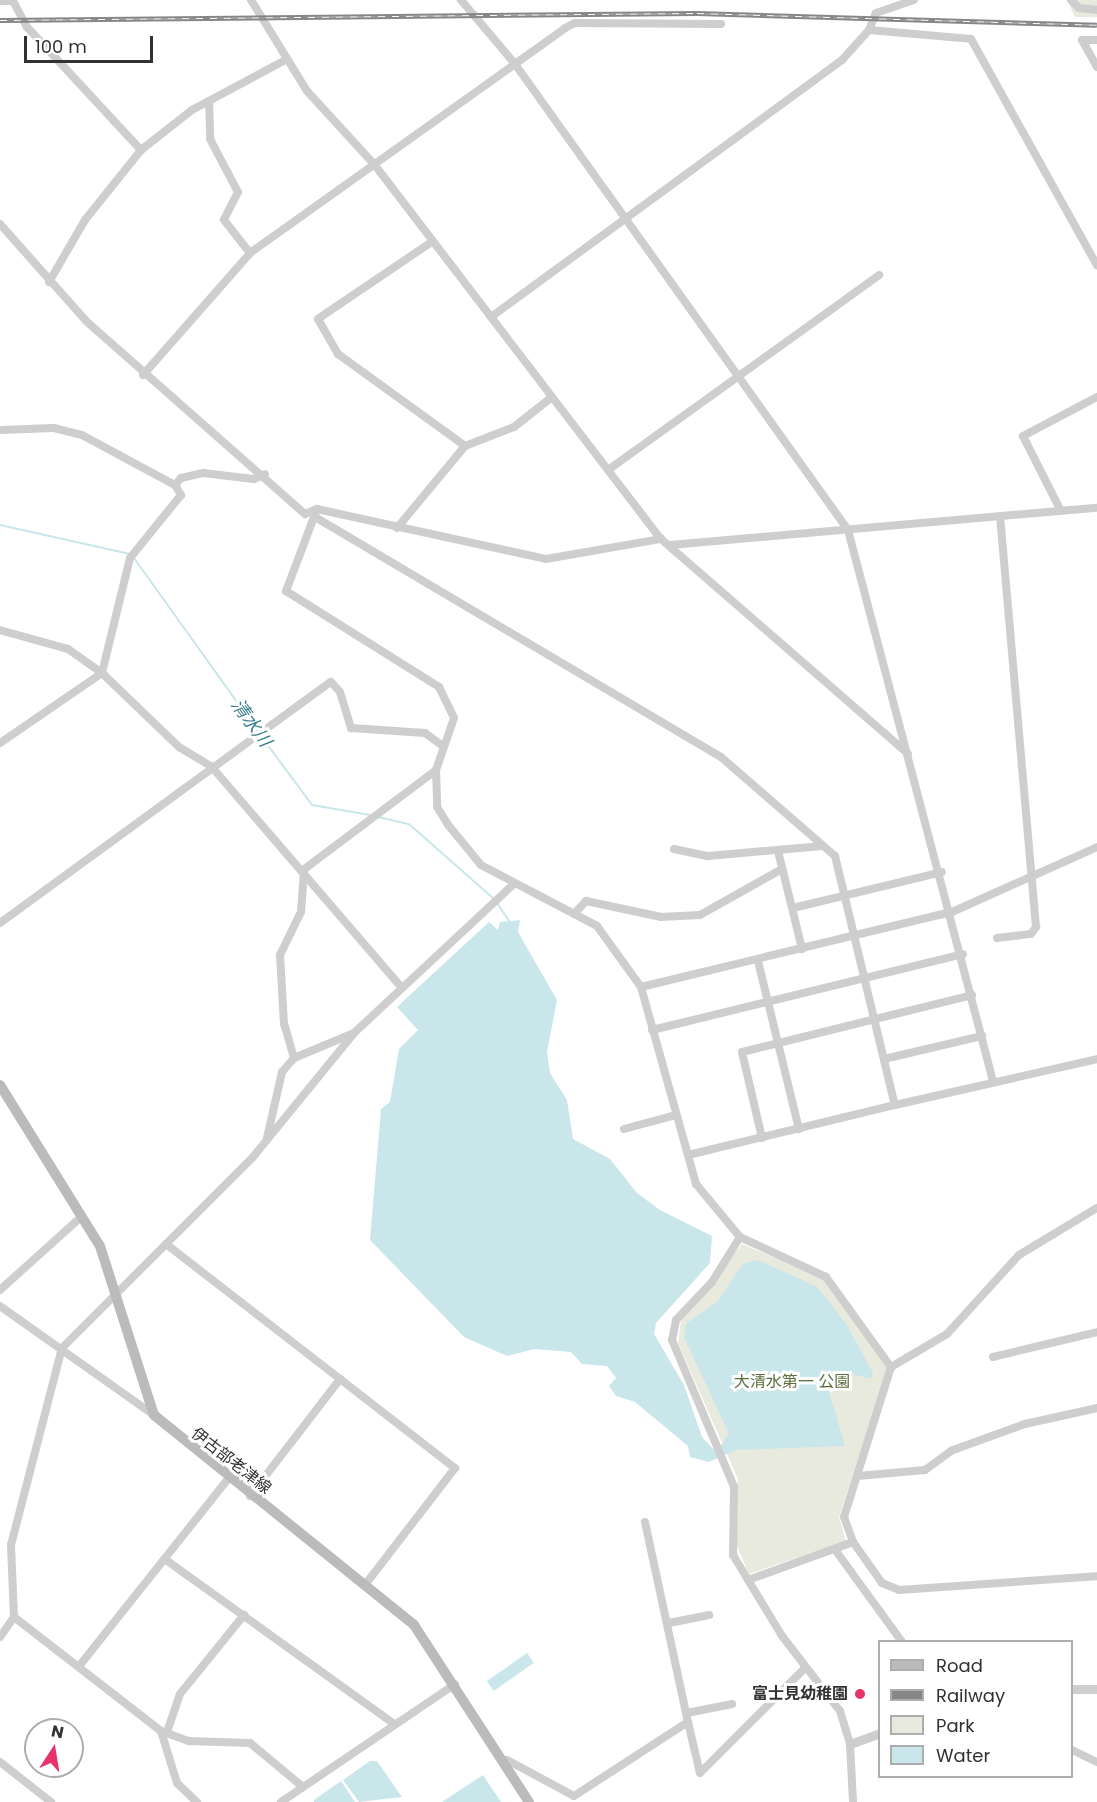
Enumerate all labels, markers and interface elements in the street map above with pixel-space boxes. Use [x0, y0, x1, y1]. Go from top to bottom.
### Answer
scale bar [27, 24, 156, 62]
text: 100 m [35, 34, 87, 59]
water label: 清水川 [226, 695, 276, 751]
park label: 大清水第一 公園 [734, 1372, 850, 1392]
street label: 伊古部老津線 [187, 1424, 275, 1498]
legend [878, 1640, 1073, 1778]
text: Road [936, 1653, 983, 1678]
text: Railway [936, 1683, 1005, 1708]
place label: 富士見幼稚園 [752, 1684, 848, 1704]
marker: 富士見幼稚園 [853, 1687, 867, 1701]
text: Park [936, 1713, 975, 1738]
north arrow [24, 1718, 84, 1778]
text: N [49, 1719, 66, 1744]
text: Water [936, 1743, 990, 1768]

